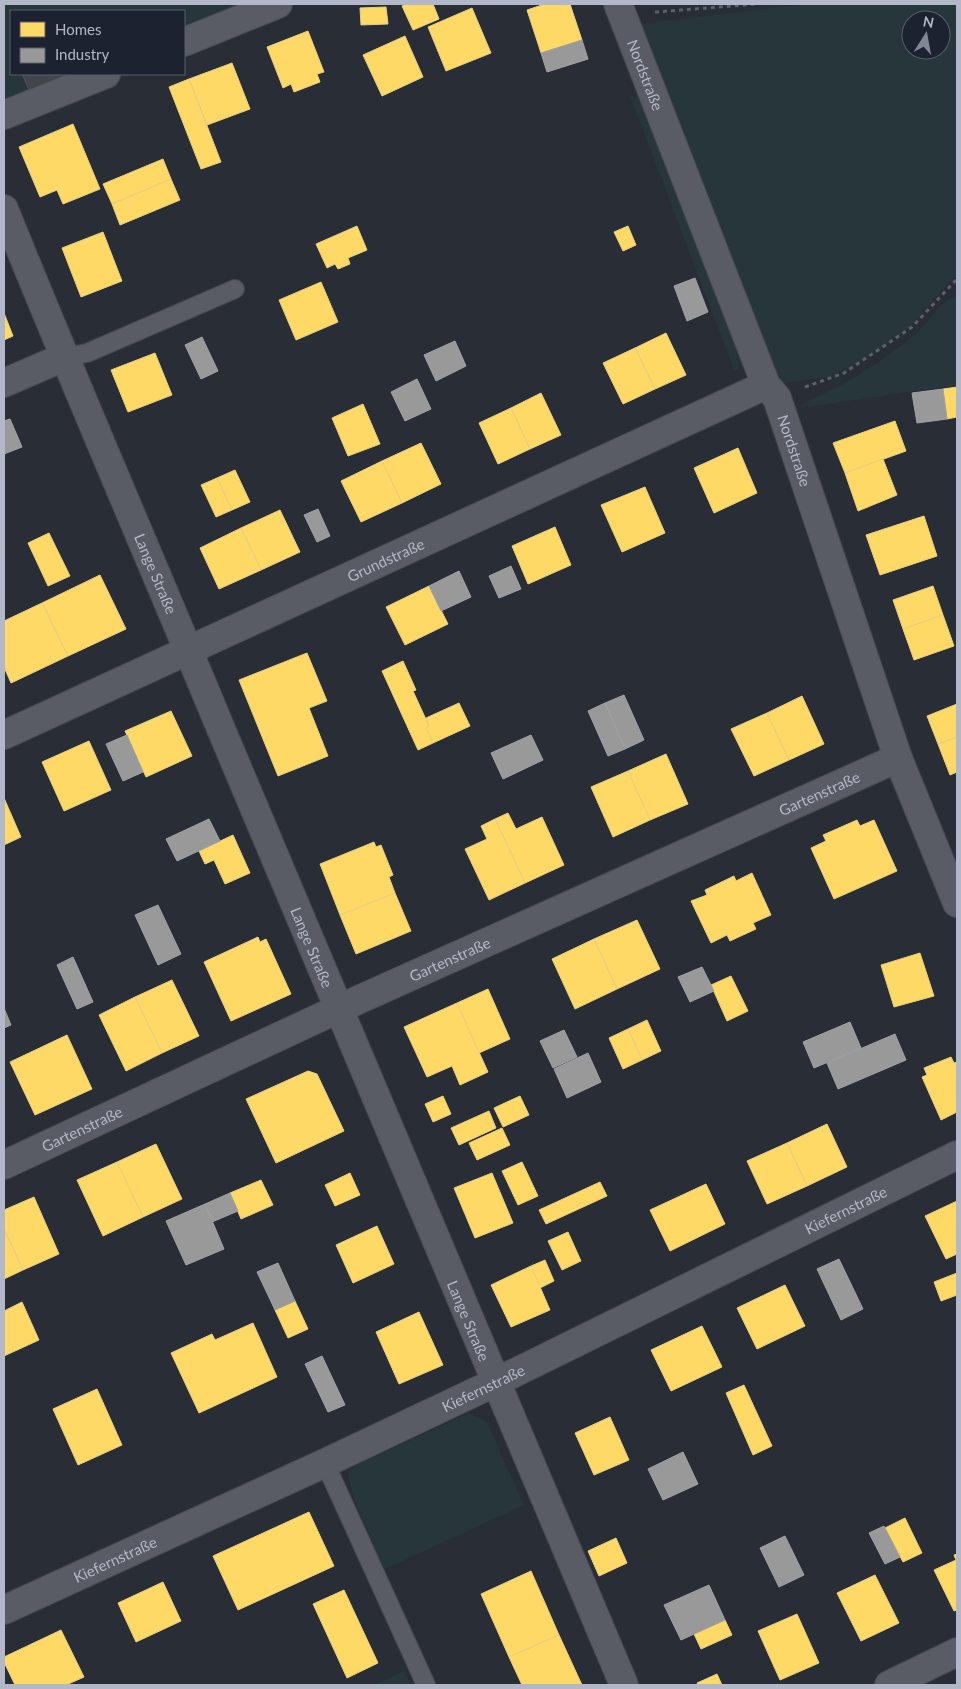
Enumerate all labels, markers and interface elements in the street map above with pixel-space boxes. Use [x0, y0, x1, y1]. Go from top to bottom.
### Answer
legend [10, 10, 185, 75]
north arrow [901, 10, 951, 60]
text: N [922, 12, 935, 31]
text: Homes [55, 20, 101, 38]
street label: Nordstraße [624, 37, 667, 113]
text: Industry [55, 45, 110, 63]
street label: Nordstraße [774, 412, 815, 489]
street label: Lange Straße [131, 531, 181, 617]
street label: Grundstraße [344, 534, 427, 585]
street label: Gartenstraße [776, 767, 863, 819]
street label: Lange Straße [287, 904, 337, 990]
street label: Gartenstraße [406, 933, 493, 985]
street label: Gartenstraße [39, 1102, 125, 1155]
street label: Kiefernstraße [802, 1182, 890, 1238]
street label: Lange Straße [444, 1278, 494, 1364]
street label: Kiefernstraße [439, 1360, 527, 1415]
street label: Kiefernstraße [70, 1532, 159, 1586]

